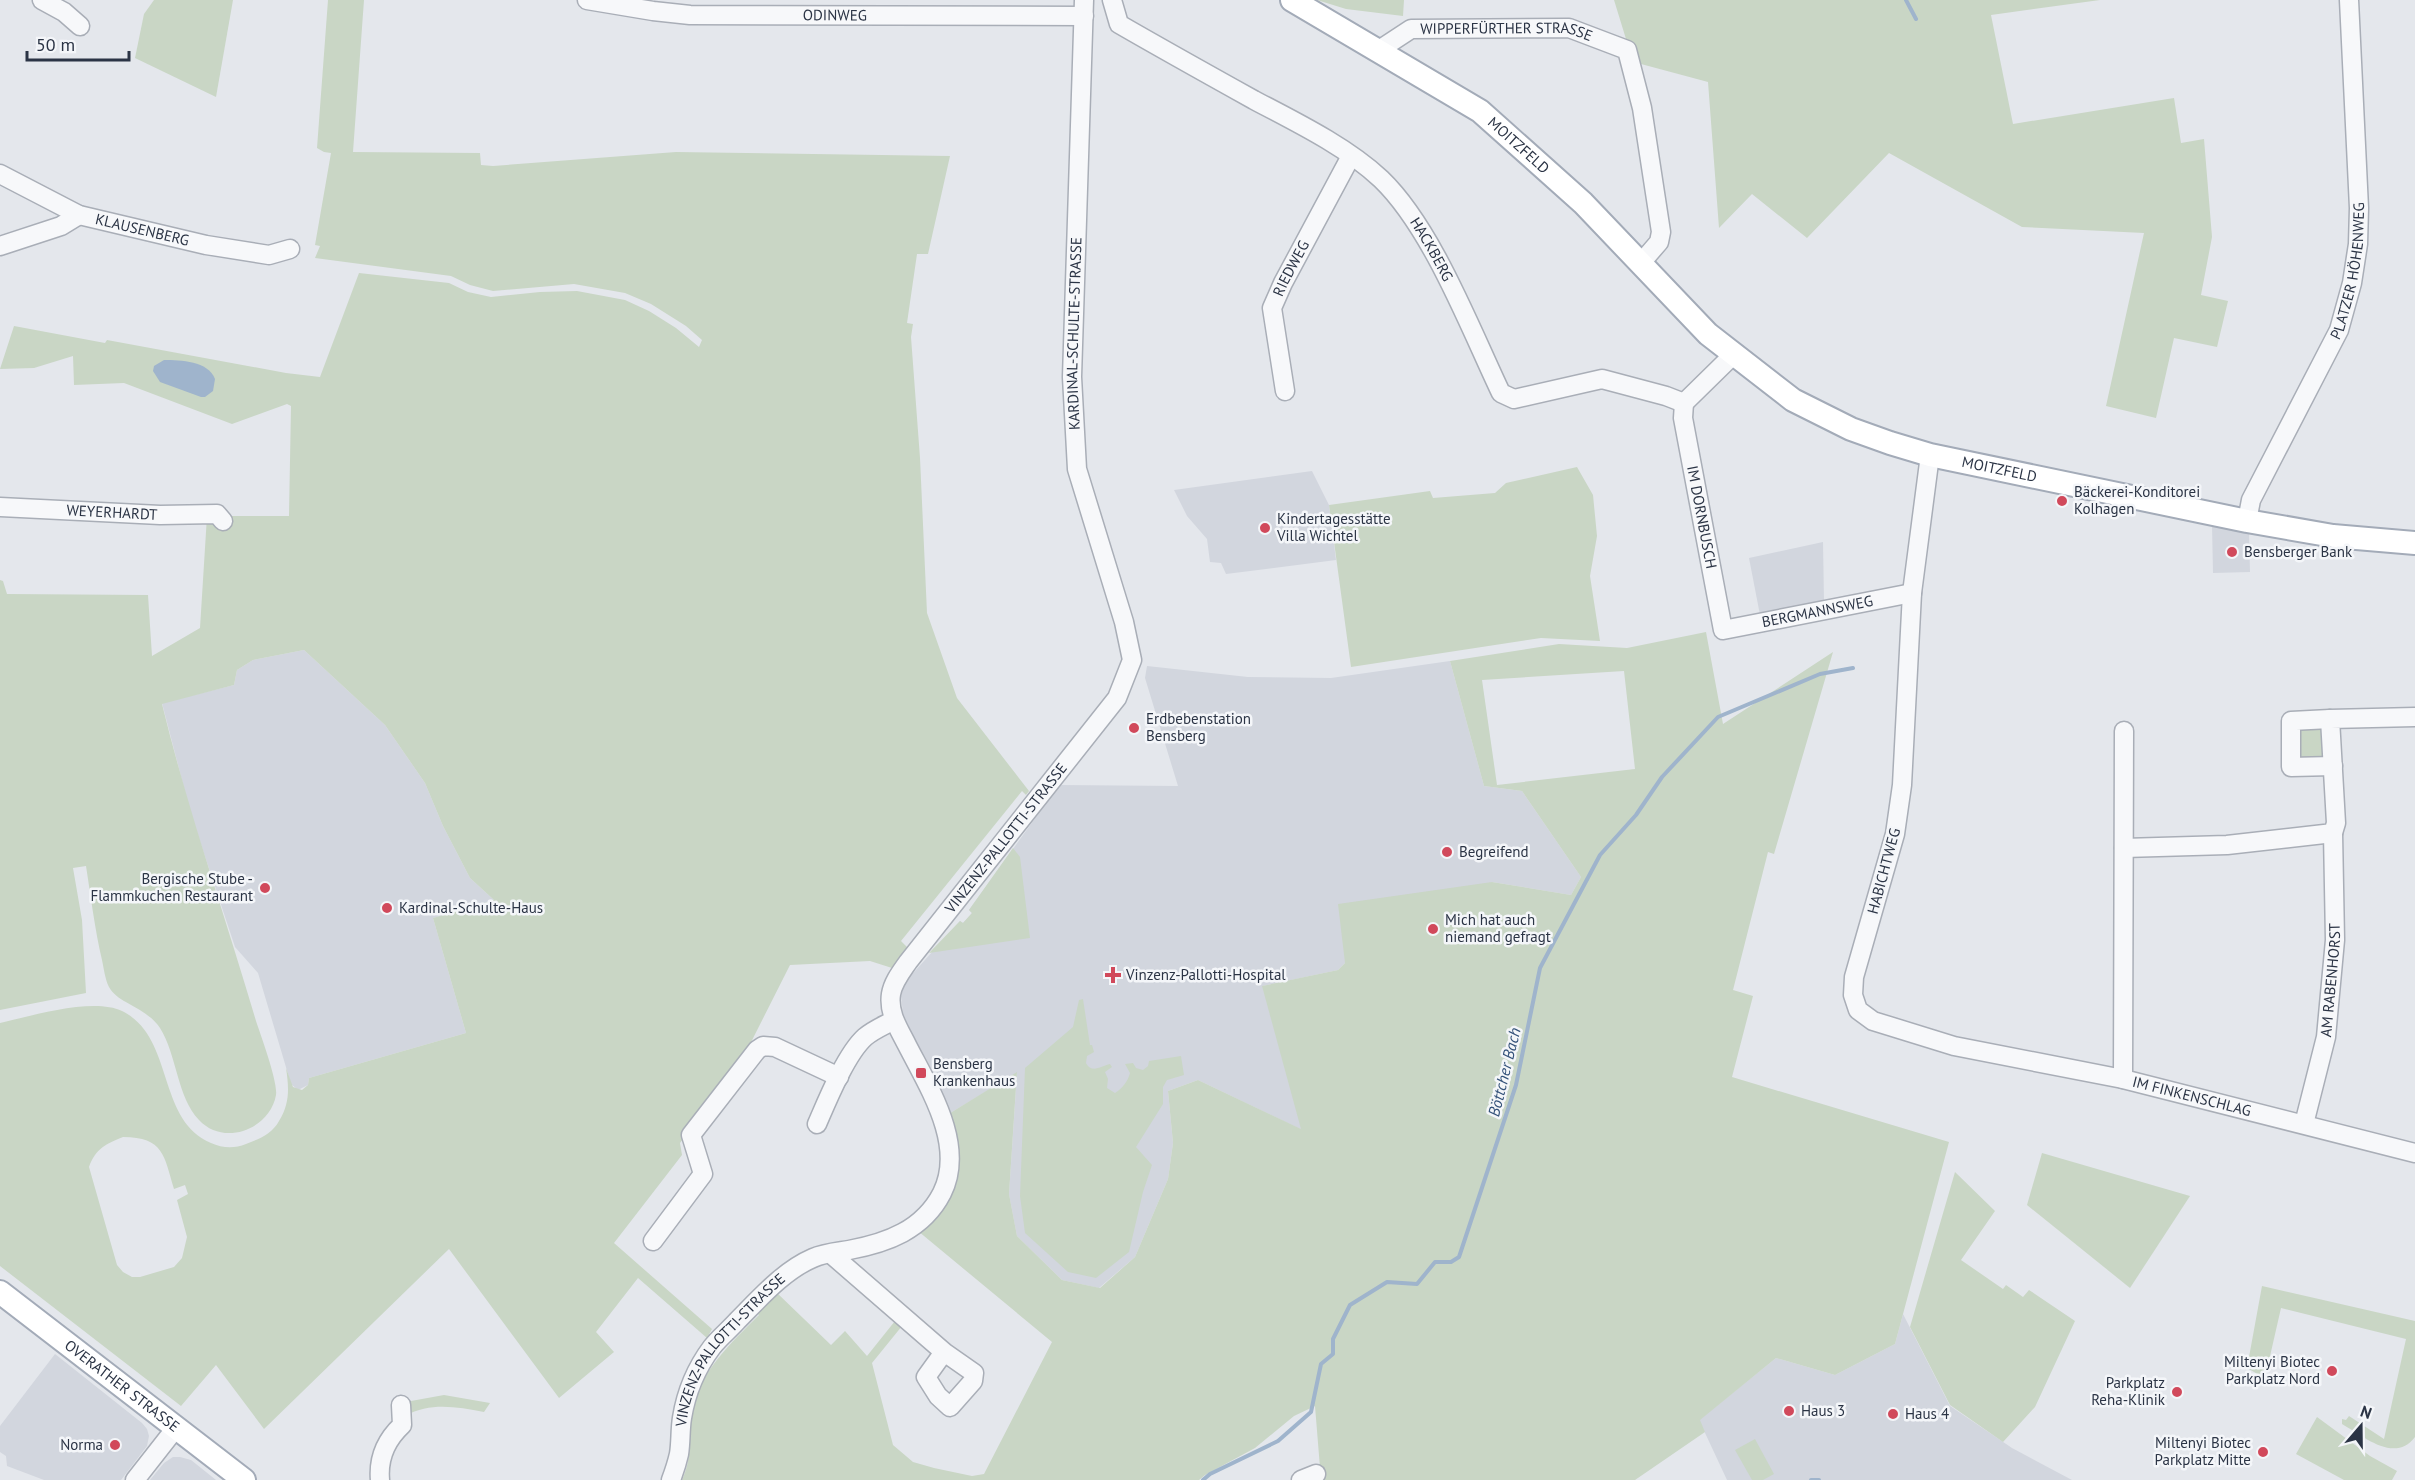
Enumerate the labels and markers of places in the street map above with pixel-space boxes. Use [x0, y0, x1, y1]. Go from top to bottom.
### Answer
place label: Bäckerei-Konditorei Kolhagen [2074, 482, 2200, 518]
marker: Bäckerei-Konditorei Kolhagen [2055, 494, 2069, 508]
place label: Kindertagesstätte Villa Wichtel [1276, 509, 1391, 545]
marker: Kindertagesstätte Villa Wichtel [1258, 521, 1272, 535]
place label: Bensberger Bank [2244, 542, 2353, 561]
marker: Bensberger Bank [2225, 545, 2239, 559]
place label: Erdbebenstation Bensberg [1146, 709, 1251, 745]
marker: Erdbebenstation Bensberg [1127, 721, 1141, 735]
place label: Begreifend [1459, 842, 1529, 861]
marker: Begreifend [1440, 845, 1454, 859]
place label: Bergische Stube - Flammkuchen Restaurant [90, 869, 253, 905]
marker: Bergische Stube - Flammkuchen Restaurant [258, 881, 272, 895]
place label: Kardinal-Schulte-Haus [399, 898, 543, 917]
marker: Kardinal-Schulte-Haus [380, 901, 394, 915]
place label: Mich hat auch niemand gefragt [1445, 910, 1551, 946]
marker: Mich hat auch niemand gefragt [1426, 922, 1440, 936]
place label: Vinzenz-Pallotti-Hospital [1125, 965, 1286, 984]
marker: Vinzenz-Pallotti-Hospital [1104, 966, 1122, 984]
place label: Bensberg Krankenhaus [933, 1054, 1015, 1090]
marker: Bensberg Krankenhaus [914, 1066, 928, 1080]
place label: Miltenyi Biotec Parkplatz Nord [2224, 1352, 2320, 1388]
marker: Miltenyi Biotec Parkplatz Nord [2325, 1364, 2339, 1378]
place label: Parkplatz Reha-Klinik [2091, 1373, 2166, 1409]
marker: Parkplatz Reha-Klinik [2170, 1385, 2184, 1399]
place label: Haus 3 [1801, 1401, 1845, 1420]
marker: Haus 3 [1782, 1404, 1796, 1418]
place label: Haus 4 [1905, 1404, 1949, 1423]
marker: Haus 4 [1886, 1407, 1900, 1421]
place label: Miltenyi Biotec Parkplatz Mitte [2155, 1433, 2251, 1469]
place label: Norma [60, 1435, 103, 1454]
marker: Norma [108, 1438, 122, 1452]
marker: Miltenyi Biotec Parkplatz Mitte [2256, 1445, 2270, 1459]

